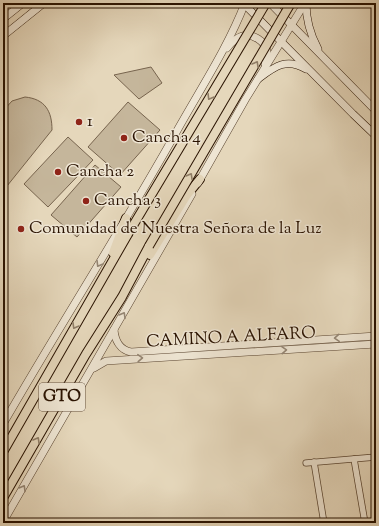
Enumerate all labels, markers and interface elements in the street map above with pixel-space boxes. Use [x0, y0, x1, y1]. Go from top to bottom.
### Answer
one-way arrow [251, 61, 258, 68]
one-way arrow [207, 93, 214, 100]
place label: 1 [87, 110, 93, 134]
marker: 1 [74, 117, 84, 127]
place label: Cancha 4 [132, 126, 201, 150]
marker: Cancha 4 [119, 133, 129, 143]
place label: Cancha 2 [66, 160, 134, 184]
marker: Cancha 2 [53, 167, 63, 177]
one-way arrow [186, 173, 193, 180]
place label: Cancha 3 [94, 189, 161, 213]
marker: Cancha 3 [81, 196, 91, 206]
place label: Comunidad de Nuestra Señora de la Luz [29, 217, 322, 241]
marker: Comunidad de Nuestra Señora de la Luz [16, 224, 26, 234]
one-way arrow [96, 260, 103, 267]
one-way arrow [118, 312, 125, 319]
one-way arrow [73, 322, 80, 329]
street label: CAMINO A ALFARO [146, 322, 316, 354]
one-way arrow [334, 334, 340, 343]
one-way arrow [281, 345, 287, 354]
one-way arrow [137, 354, 143, 363]
road number: GTO [39, 383, 85, 411]
one-way arrow [32, 437, 39, 444]
one-way arrow [18, 485, 25, 492]

